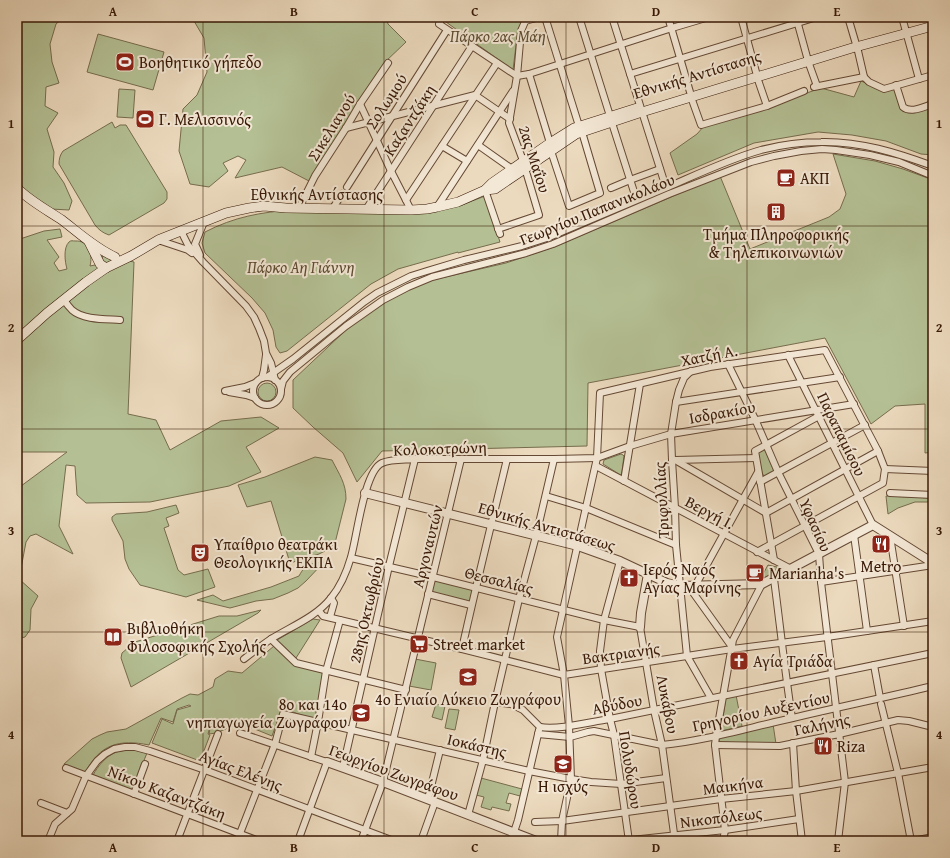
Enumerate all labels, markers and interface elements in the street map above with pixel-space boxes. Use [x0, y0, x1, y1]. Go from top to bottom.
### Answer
text: A [109, 2, 118, 21]
text: B [290, 2, 298, 21]
text: C [471, 2, 479, 21]
text: D [652, 2, 660, 21]
text: E [834, 2, 841, 21]
park label: Πάρκο 2ας Μάη [449, 24, 546, 48]
street label: Εθνικής Αντίστασης [630, 43, 764, 105]
place label: Βοηθητικό γήπεδο [139, 50, 262, 74]
sports icon: Βοηθητικό γήπεδο [114, 51, 136, 73]
street label: Σολωμού [359, 69, 413, 133]
street label: Καζαντζάκη [377, 79, 441, 161]
street label: Σικελιανού [301, 89, 361, 165]
place label: Γ. Μελισσινός [159, 107, 251, 131]
sports icon: Γ. Μελισσινός [134, 108, 156, 130]
text: 1 [8, 114, 14, 133]
text: 1 [936, 114, 942, 133]
street label: 2ας Μαΐου [513, 122, 557, 196]
place label: ΑΚΠ [800, 166, 829, 190]
street label: Γεωργίου Παπανικολάου [516, 167, 678, 251]
cafe icon: ΑΚΠ [775, 167, 797, 189]
street label: Εθνικής Αντίστασης [251, 182, 383, 206]
building icon: Τμήμα Πληροφορικής & Τηλεπικοινωνιών [765, 201, 787, 223]
place label: Τμήμα Πληροφορικής & Τηλεπικοινωνιών [703, 222, 849, 264]
park label: Πάρκο Αη Γιάννη [246, 255, 355, 279]
text: 2 [8, 318, 15, 337]
text: 2 [936, 318, 943, 337]
street label: Χατζή Α. [678, 338, 740, 372]
street label: Παραπαμίσου [811, 388, 873, 480]
street label: Ισδρακίου [687, 394, 757, 430]
street label: Κολοκοτρώνη [393, 434, 487, 462]
street label: Τριφυλλίας [647, 461, 675, 539]
street label: Βεργή Ι. [681, 489, 739, 535]
street label: Υφασίου [793, 493, 838, 556]
street label: Εθνικής Αντιστάσεως [476, 495, 619, 557]
street label: Αργοναυτών [405, 502, 449, 590]
text: 3 [8, 521, 14, 540]
text: 3 [936, 521, 942, 540]
place label: Υπαίθριο θεατράκι Θεολογικής ΕΚΠΑ [213, 532, 338, 574]
restaurant icon: Metro [870, 533, 892, 555]
theatre icon: Υπαίθριο θεατράκι Θεολογικής ΕΚΠΑ [189, 542, 211, 564]
place label: Metro [861, 554, 901, 578]
street label: 28ης Οκτωβρίου [342, 555, 390, 665]
place label: Ιερός Ναός Αγίας Μαρίνης [643, 557, 741, 599]
street label: Θεσσαλίας [462, 560, 536, 600]
place label: Marianha's [769, 561, 844, 585]
cafe icon: Marianha's [744, 562, 766, 584]
church icon: Ιερός Ναός Αγίας Μαρίνης [618, 567, 640, 589]
place label: Βιβλιοθήκη Φιλοσοφικής Σχολής [127, 616, 266, 658]
library icon: Βιβλιοθήκη Φιλοσοφικής Σχολής [102, 626, 124, 648]
place label: Street market [433, 632, 526, 656]
supermarket icon: Street market [408, 633, 430, 655]
street label: Βακτριανής [581, 636, 662, 670]
place label: Αγία Τριάδα [753, 649, 833, 673]
church icon: Αγία Τριάδα [728, 650, 750, 672]
school or university icon: 4ο Ενιαίο Λύκειο Ζωγράφου [457, 666, 479, 688]
street label: Λυκάβου [651, 673, 685, 735]
street label: Γρηγορίου Αυξεντίου [690, 685, 832, 737]
place label: 4ο Ενιαίο Λύκειο Ζωγράφου [375, 687, 561, 711]
street label: Αβύδου [590, 687, 644, 721]
place label: 8ο και 14ο νηπιαγωγεία Ζωγράφου [186, 692, 347, 734]
school or university icon: 8ο και 14ο νηπιαγωγεία Ζωγράφου [350, 702, 372, 724]
street label: Γαλήνης [792, 706, 852, 742]
text: 4 [8, 725, 15, 744]
text: 4 [936, 725, 943, 744]
street label: Ιοκάστης [445, 727, 509, 764]
street label: Πολυδώρου [613, 729, 649, 811]
place label: Riza [837, 734, 866, 758]
restaurant icon: Riza [812, 735, 834, 757]
street label: Γεωργίου Ζωγράφου [326, 737, 462, 807]
street label: Αγίας Ελένης [196, 743, 286, 797]
school or university icon: Η ισχύς [552, 753, 574, 775]
street label: Νίκου Καζαντζάκη [104, 758, 230, 826]
street label: Μαικήνα [701, 769, 765, 801]
place label: Η ισχύς [538, 774, 588, 798]
street label: Νικοπόλεως [679, 800, 764, 834]
text: A [109, 838, 118, 857]
text: B [290, 838, 298, 857]
text: C [471, 838, 479, 857]
text: D [652, 838, 660, 857]
text: E [834, 838, 841, 857]

